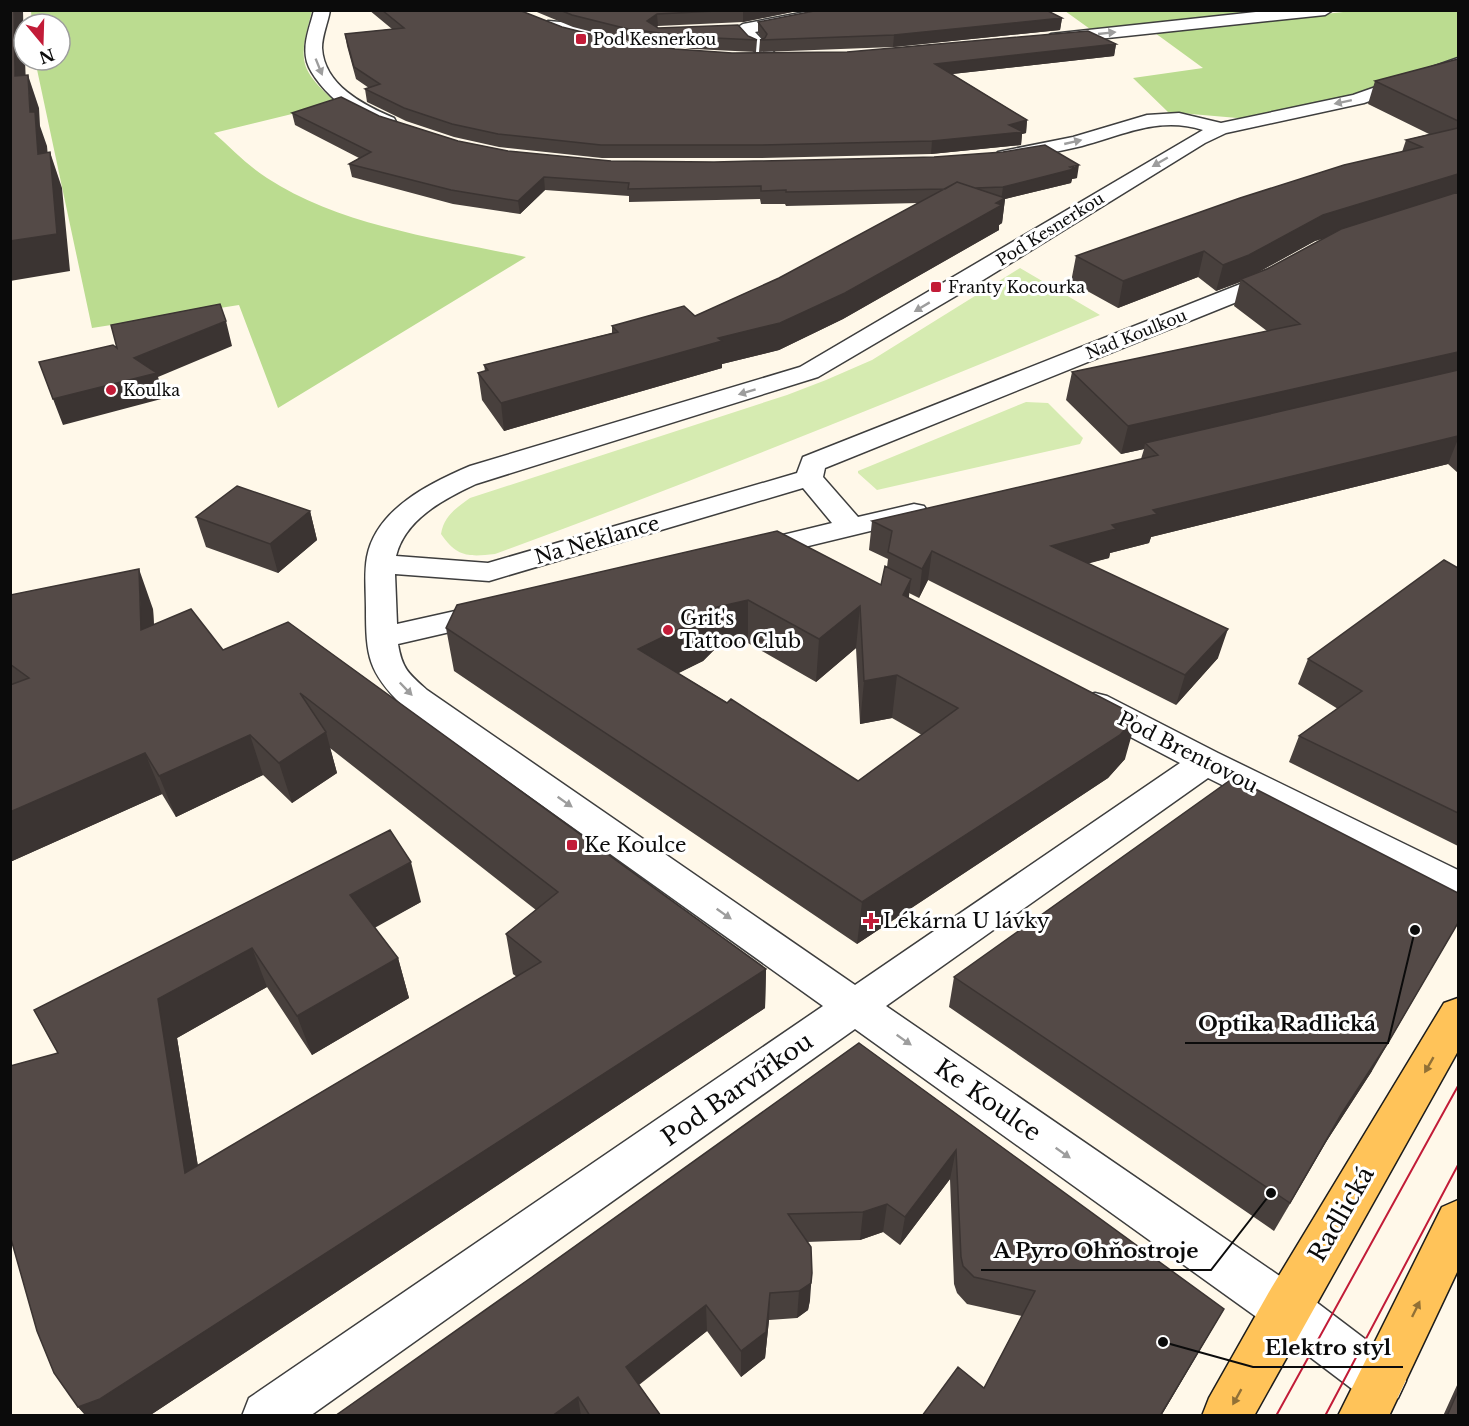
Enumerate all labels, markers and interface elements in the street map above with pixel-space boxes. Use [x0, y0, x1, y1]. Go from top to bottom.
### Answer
north arrow [12, 12, 72, 72]
one-way arrow [1098, 28, 1117, 38]
place label: Pod Kesnerkou [593, 29, 716, 49]
marker: Pod Kesnerkou [574, 32, 588, 46]
text: N [37, 44, 57, 68]
one-way arrow [315, 58, 325, 76]
one-way arrow [1334, 98, 1353, 107]
one-way arrow [1063, 136, 1082, 146]
one-way arrow [1152, 156, 1168, 167]
street label: Pod Kesnerkou [992, 188, 1108, 270]
place label: Franty Kocourka [948, 277, 1085, 297]
marker: Franty Kocourka [929, 280, 943, 294]
one-way arrow [914, 302, 930, 313]
street label: Nad Koulkou [1083, 305, 1190, 363]
place label: Koulka [123, 380, 180, 400]
marker: Koulka [104, 383, 118, 397]
one-way arrow [738, 388, 756, 397]
street label: Na Neklance [532, 511, 662, 569]
place label: Grit's Tattoo Club [680, 606, 801, 653]
marker: Grit's Tattoo Club [661, 623, 675, 637]
one-way arrow [399, 682, 413, 696]
street label: Pod Brentovou [1114, 706, 1262, 798]
one-way arrow [557, 796, 572, 808]
place label: Ke Koulce [584, 833, 687, 857]
marker: Ke Koulce [565, 838, 579, 852]
one-way arrow [716, 908, 732, 920]
place label: Lékárna U lávky [883, 909, 1050, 933]
marker: Lékárna U lávky [864, 914, 878, 928]
callout: Optika Radlická [1185, 1004, 1388, 1043]
text: Optika Radlická [1198, 1011, 1376, 1037]
street label: Pod Barvířkou [656, 1026, 818, 1152]
one-way arrow [896, 1034, 912, 1046]
street label: Ke Koulce [929, 1053, 1047, 1147]
one-way arrow [1424, 1057, 1434, 1074]
one-way arrow [1055, 1147, 1071, 1159]
street label: Radlická [1302, 1161, 1380, 1267]
callout: A Pyro Ohňostroje [981, 1231, 1211, 1270]
text: A Pyro Ohňostroje [992, 1238, 1199, 1264]
one-way arrow [1411, 1301, 1420, 1318]
callout: Elektro styl [1253, 1328, 1403, 1367]
text: Elektro styl [1265, 1335, 1392, 1361]
one-way arrow [1232, 1389, 1242, 1406]

